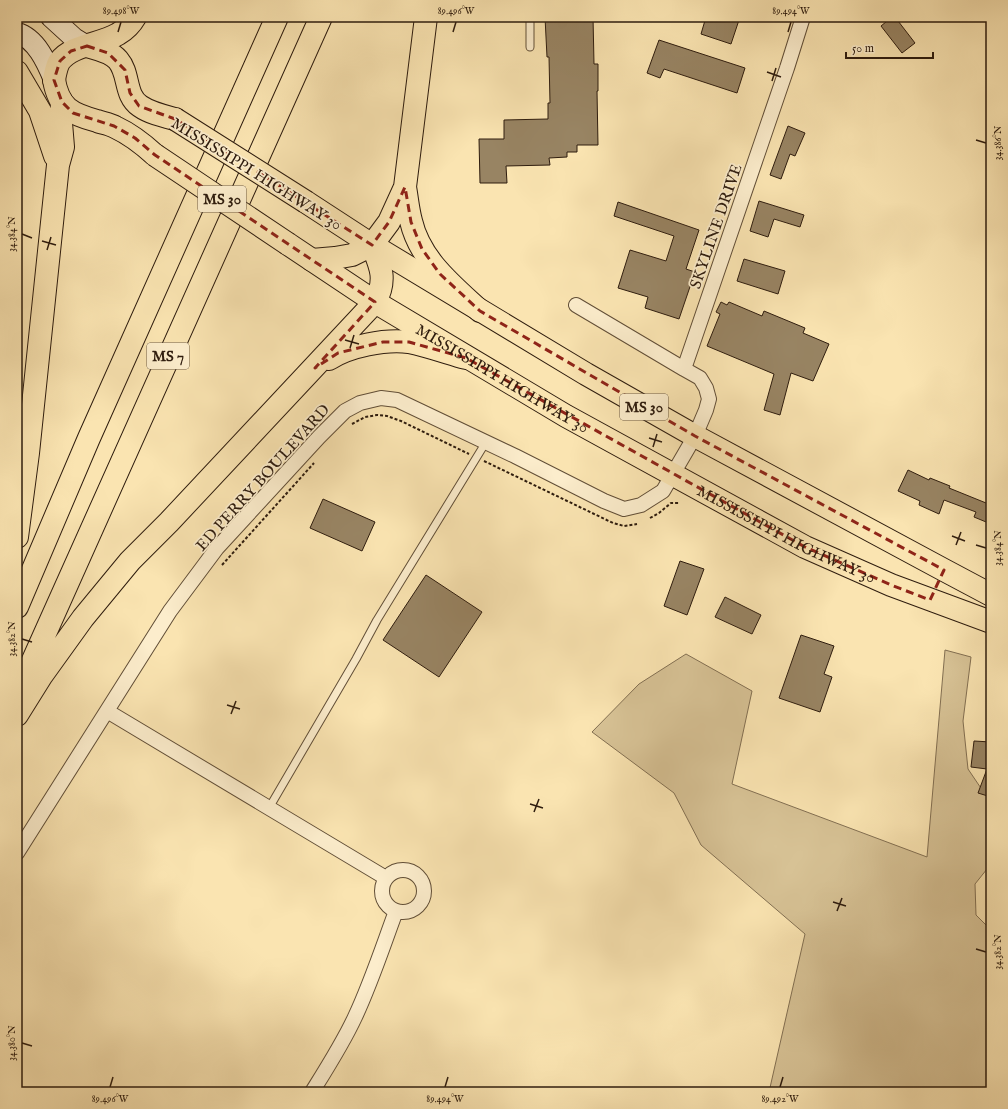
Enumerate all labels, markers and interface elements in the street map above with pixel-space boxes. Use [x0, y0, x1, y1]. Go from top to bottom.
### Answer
text: 89.498°W [103, 5, 140, 18]
text: 89.496°W [438, 5, 475, 18]
text: 89.494°W [772, 5, 810, 18]
scale bar [846, 34, 933, 60]
text: 50 m [852, 41, 874, 56]
street label: MISSISSIPPI HIGHWAY 30 [167, 114, 345, 236]
text: 34.386°N [992, 125, 1005, 160]
street label: SKYLINE DRIVE [686, 162, 748, 292]
road number: MS 30 [198, 186, 246, 212]
text: 34.384°N [6, 216, 19, 252]
street label: MISSISSIPPI HIGHWAY 30 [411, 321, 592, 439]
road number: MS 7 [147, 343, 189, 369]
road number: MS 30 [620, 394, 668, 420]
street label: ED PERRY BOULEVARD [192, 401, 335, 556]
street label: MISSISSIPPI HIGHWAY 30 [693, 482, 878, 589]
text: 34.384°N [992, 530, 1005, 566]
text: 34.382°N [6, 621, 19, 657]
text: 34.382°N [992, 934, 1005, 970]
text: 34.380°N [6, 1025, 19, 1061]
text: 89.496°W [92, 1093, 129, 1106]
text: 89.494°W [426, 1093, 464, 1106]
text: 89.492°W [761, 1093, 799, 1106]

